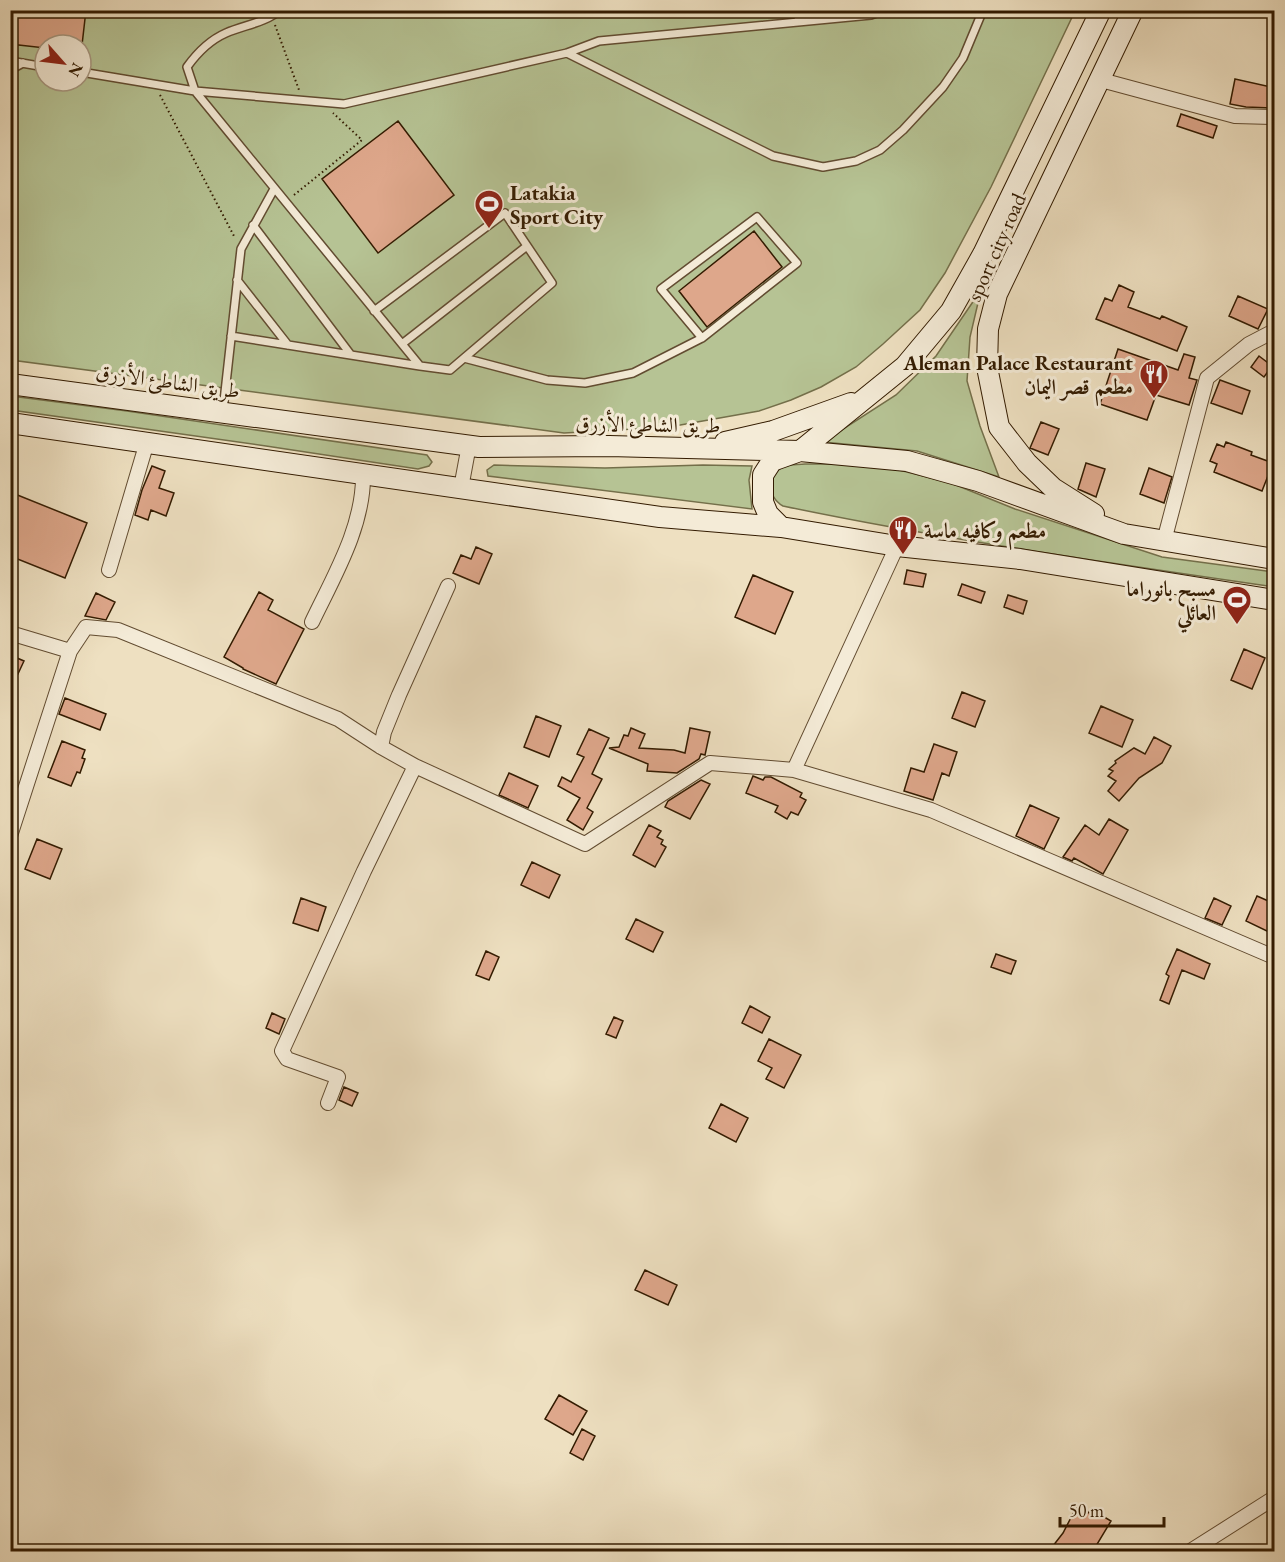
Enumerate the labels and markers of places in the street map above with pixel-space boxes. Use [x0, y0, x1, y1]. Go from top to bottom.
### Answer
place label: Latakia Sport City [510, 179, 604, 230]
sports icon: Latakia Sport City [473, 188, 505, 230]
place label: Aleman Palace Restaurant مطعم قصر اليمان [902, 349, 1133, 406]
restaurant icon: Aleman Palace Restaurant مطعم قصر اليمان [1138, 358, 1170, 400]
restaurant icon: مطعم وكافيه ماسة [887, 514, 919, 556]
place label: مطعم وكافيه ماسة [924, 517, 1046, 550]
place label: مسبح بانوراما العائلي [1126, 575, 1216, 633]
sports icon: مسبح بانوراما العائلي [1221, 584, 1253, 626]

